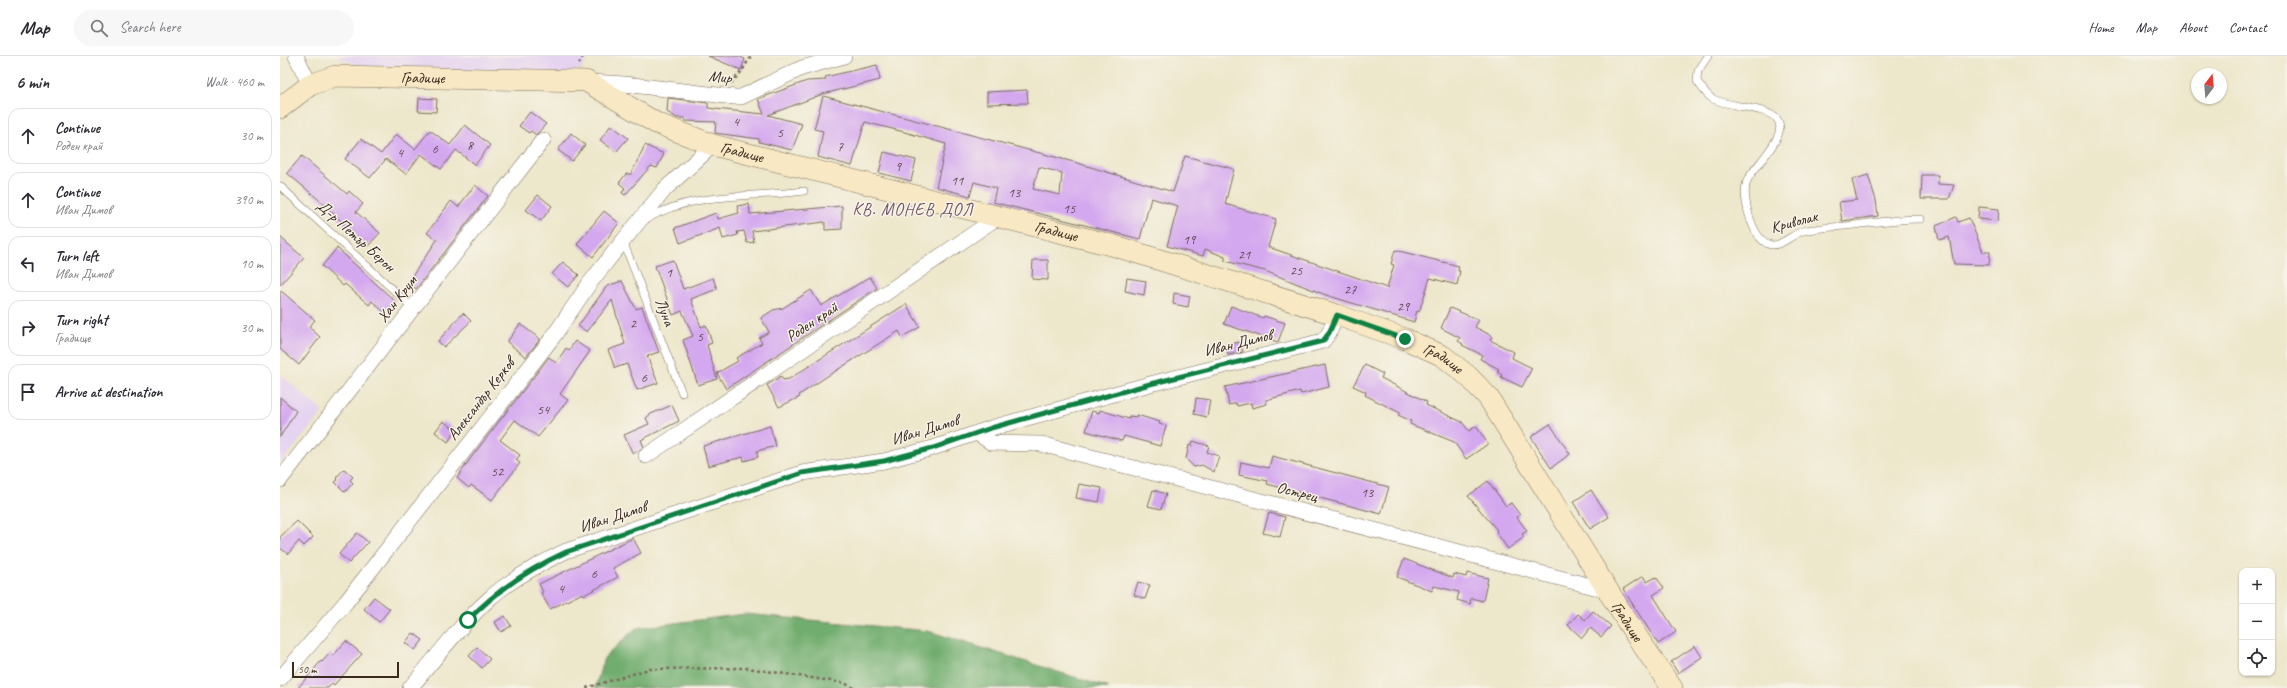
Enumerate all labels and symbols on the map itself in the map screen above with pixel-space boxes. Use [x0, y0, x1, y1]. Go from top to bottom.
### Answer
street label: Мир [708, 66, 733, 88]
street label: Градище [401, 67, 446, 88]
north arrow [2191, 68, 2227, 104]
house number: 4 [733, 113, 741, 130]
house number: 5 [777, 124, 784, 141]
house number: 8 [467, 137, 475, 154]
street label: Градище [718, 137, 767, 168]
house number: 7 [837, 138, 844, 155]
house number: 6 [432, 140, 439, 157]
house number: 4 [397, 144, 405, 161]
house number: 9 [895, 158, 903, 175]
house number: 11 [951, 172, 964, 189]
house number: 13 [1008, 184, 1022, 201]
street label: Д-р Петър Берон [313, 196, 400, 277]
district label: КВ. МОНЕВ ДОЛ [852, 199, 974, 220]
house number: 15 [1063, 200, 1076, 217]
street label: Криволак [1768, 206, 1822, 238]
street label: Градище [1033, 216, 1082, 247]
house number: 19 [1183, 231, 1197, 248]
house number: 21 [1238, 246, 1251, 263]
house number: 25 [1290, 262, 1303, 279]
house number: 1 [666, 264, 673, 281]
street label: Хан Крум [373, 270, 422, 326]
house number: 27 [1344, 281, 1357, 298]
street label: Луна [651, 295, 680, 330]
street label: Роден край [782, 297, 843, 347]
house number: 29 [1397, 298, 1411, 315]
house number: 2 [630, 315, 638, 332]
street label: Иван Димов [1202, 324, 1278, 361]
house number: 5 [697, 328, 704, 345]
route end [1396, 330, 1414, 348]
street label: Градище [1420, 338, 1469, 379]
street label: Александър Керков [443, 351, 522, 444]
house number: 6 [641, 369, 648, 386]
house number: 54 [537, 401, 551, 418]
street label: Иван Димов [889, 409, 965, 450]
house number: 52 [491, 463, 505, 480]
street label: Острец [1275, 477, 1321, 507]
house number: 13 [1361, 484, 1375, 501]
street label: Иван Димов [577, 495, 653, 537]
house number: 6 [591, 565, 598, 582]
house number: 4 [558, 580, 566, 597]
street label: Градище [1607, 598, 1648, 647]
route start [459, 611, 477, 629]
scale bar [292, 660, 399, 679]

